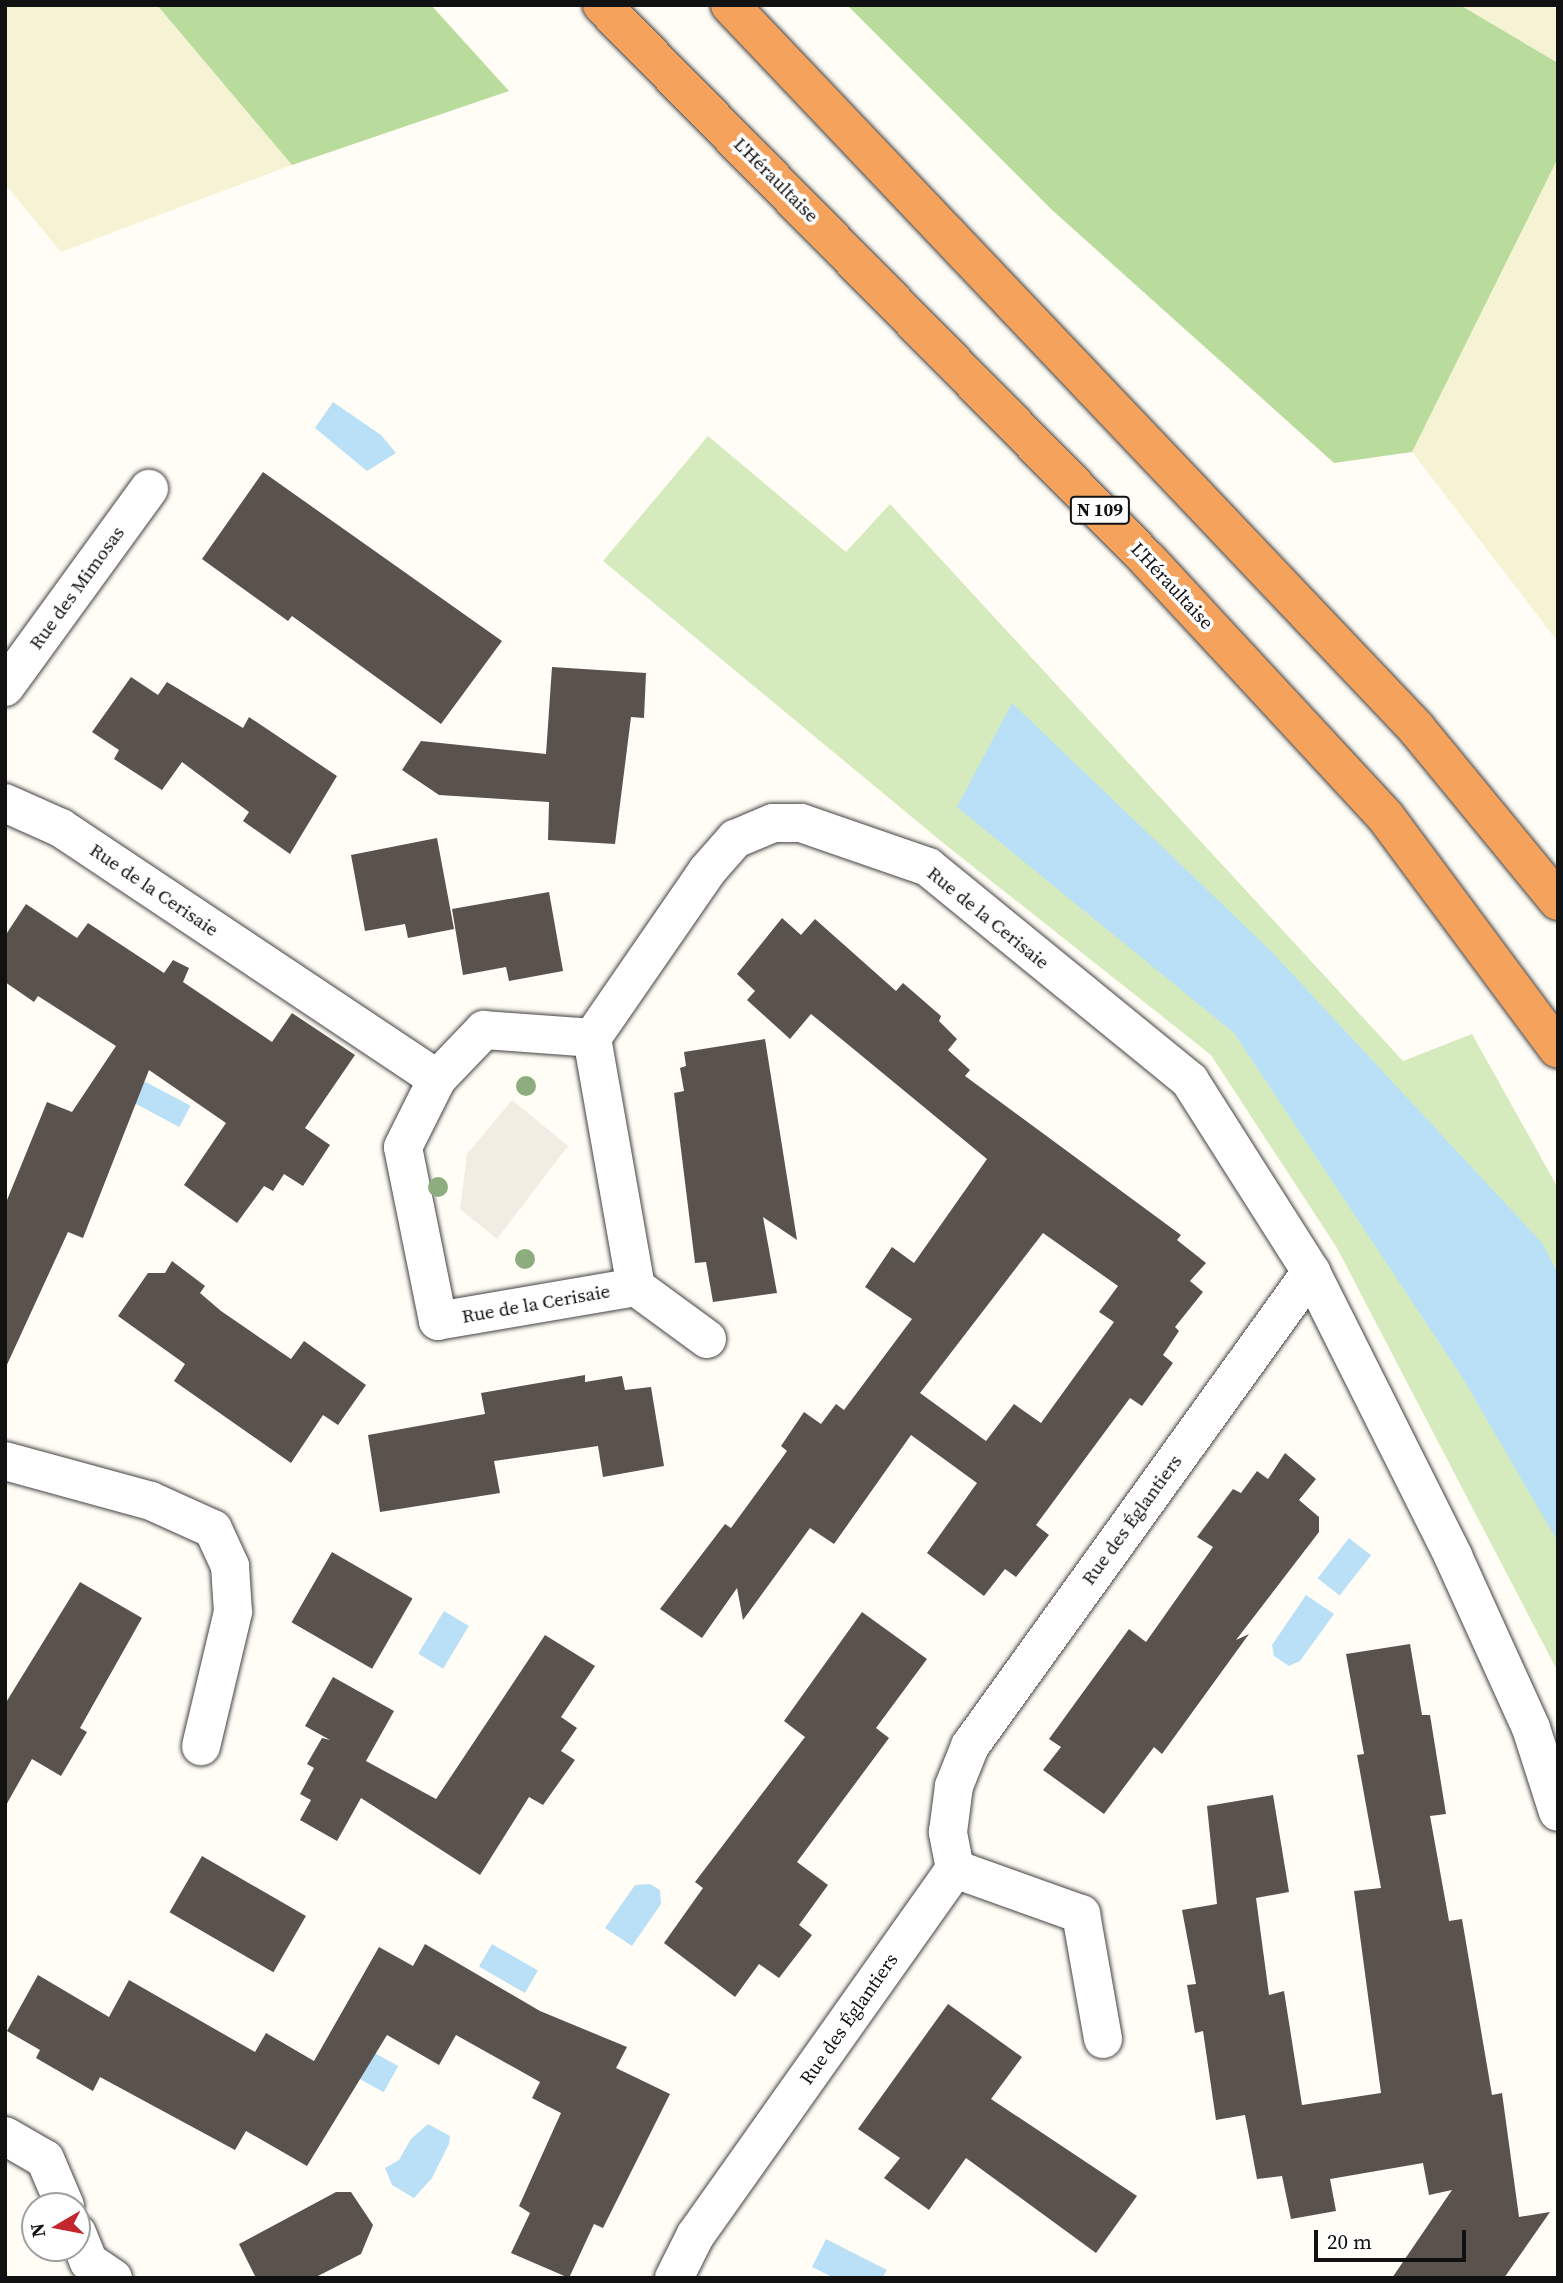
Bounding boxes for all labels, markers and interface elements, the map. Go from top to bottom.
street label: L'Héraultaise [729,133,823,227]
road number: N 109 [1068,496,1132,524]
street label: Rue des Mimosas [25,522,129,654]
street label: L'Héraultaise [1126,538,1218,634]
street label: Rue de la Cerisaie [85,839,223,941]
street label: Rue de la Cerisaie [922,862,1054,974]
street label: Rue de la Cerisaie [460,1280,612,1328]
street label: Rue des Églantiers [1077,1450,1187,1590]
street label: Rue des Églantiers [795,1949,903,2089]
north arrow [21,2192,91,2262]
scale bar [1318,2216,1470,2260]
text: N [23,2221,51,2239]
text: 20 m [1327,2227,1372,2256]

